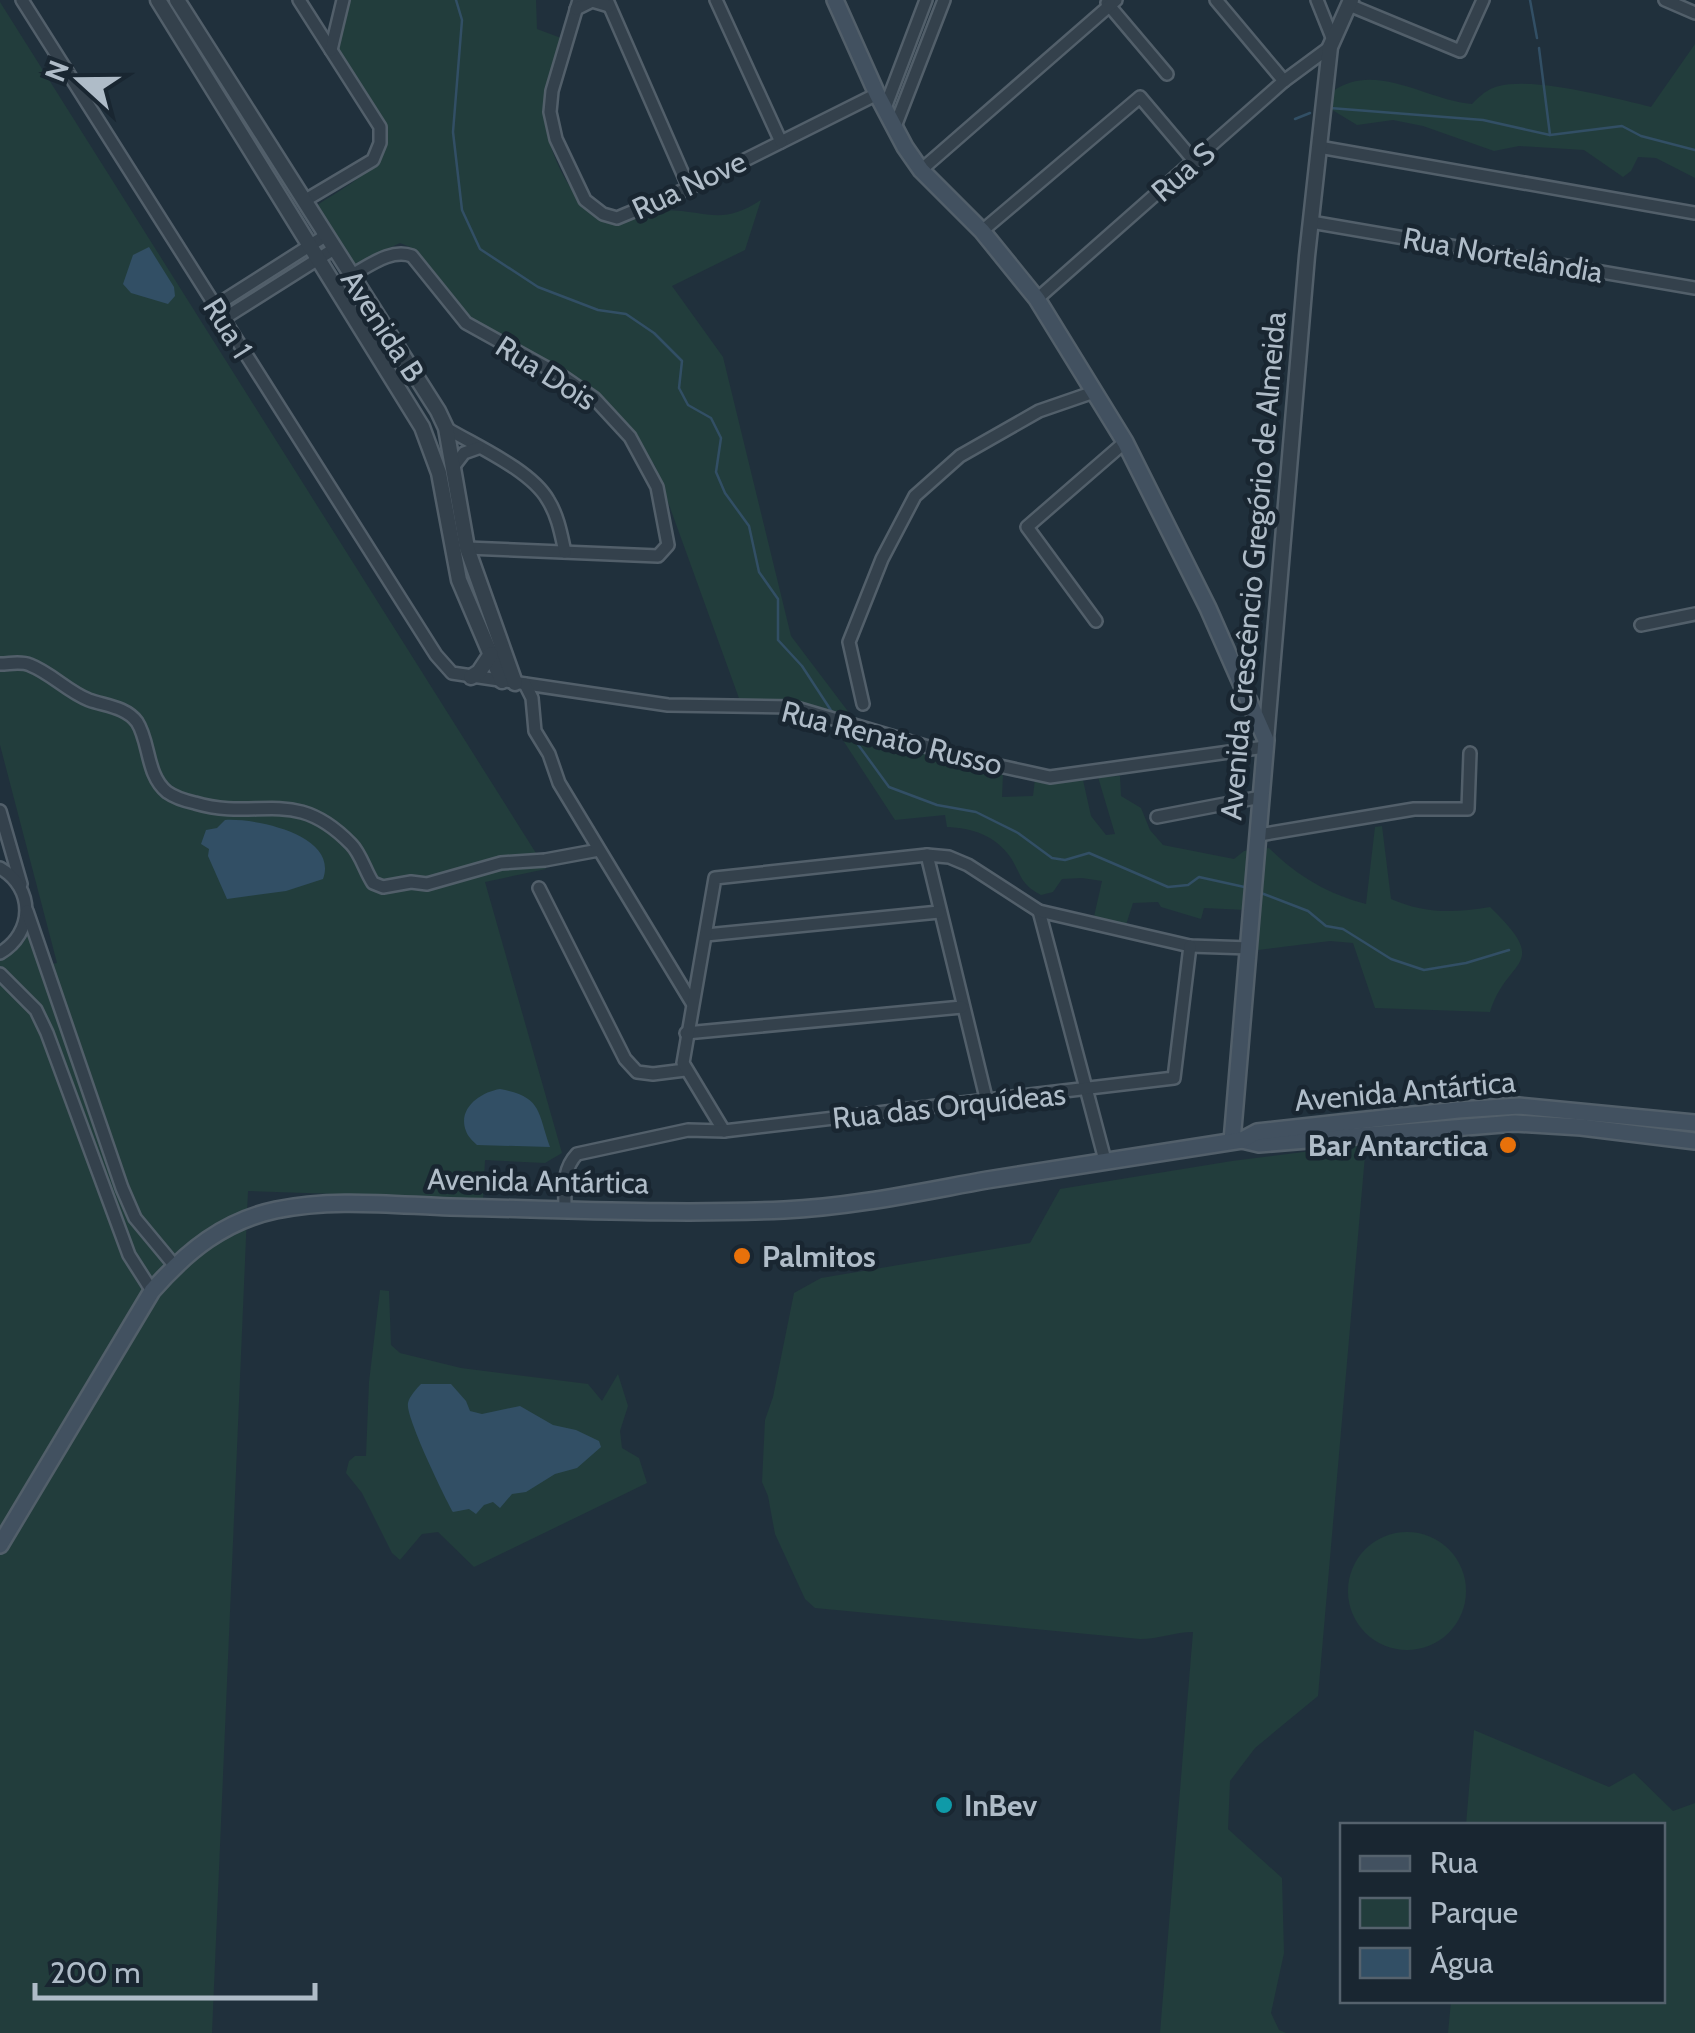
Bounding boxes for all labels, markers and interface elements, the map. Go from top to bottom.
north arrow [30,30,130,130]
text: N [37,56,76,86]
street label: Rua S [1144,134,1222,210]
street label: Rua Nove [626,143,752,227]
street label: Rua Nortelândia [1400,219,1606,291]
street label: Avenida B [333,263,433,389]
street label: Rua 1 [195,291,261,365]
street label: Avenida Crescêncio Gregório de Almeida [1212,310,1294,822]
street label: Rua Dois [489,328,603,418]
street label: Rua Renato Russo [778,693,1006,783]
street label: Avenida Antártica [1293,1063,1518,1119]
street label: Rua das Orquídeas [830,1075,1068,1137]
place label: Bar Antarctica [1308,1127,1488,1164]
marker: Bar Antarctica [1497,1134,1519,1156]
street label: Avenida Antártica [427,1161,650,1201]
place label: Palmitos [762,1238,876,1275]
marker: Palmitos [731,1245,753,1267]
place label: InBev [964,1787,1037,1824]
marker: InBev [933,1794,955,1816]
legend [1340,1823,1665,2003]
text: Rua [1430,1844,1478,1881]
text: Parque [1430,1894,1518,1931]
scale bar [35,1938,315,2000]
text: Água [1430,1944,1494,1981]
text: 200 m [50,1954,141,1991]

